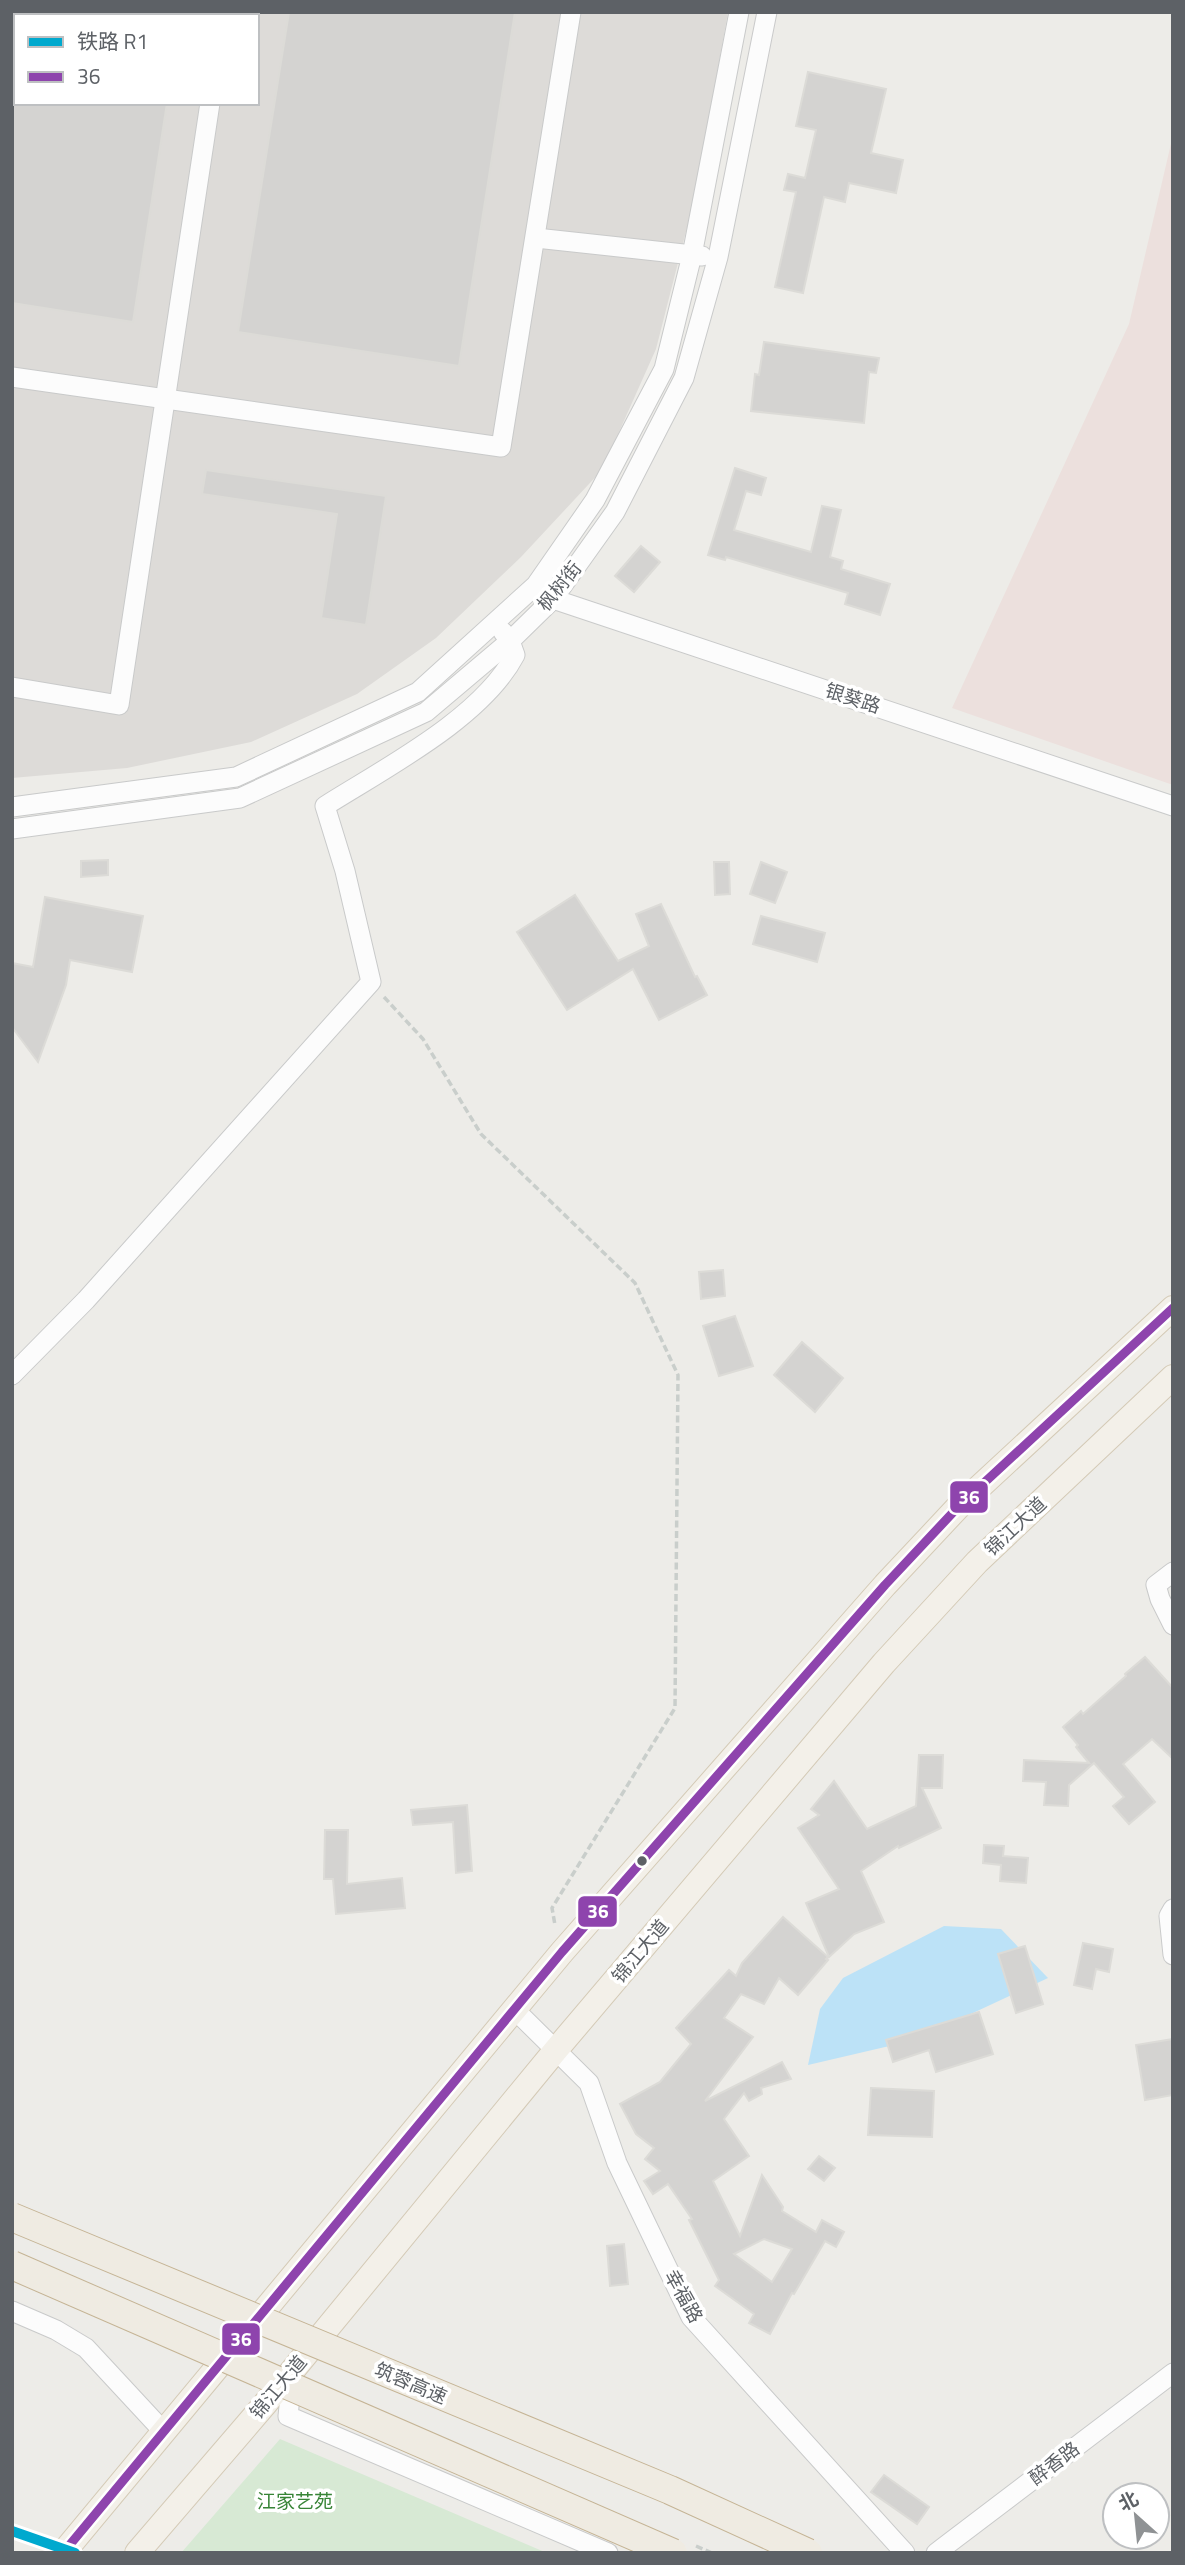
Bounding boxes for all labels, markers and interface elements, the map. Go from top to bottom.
legend [14,14,259,105]
text: 铁路 R1 [77,25,148,57]
text: 36 [77,60,101,92]
street label: 枫树街 [529,554,588,617]
street label: 银葵路 [822,675,885,720]
line badge: 36 [949,1480,989,1514]
text: 36 [958,1482,980,1511]
street label: 锦江大道 [977,1489,1052,1562]
unlabelled marker [635,1854,649,1868]
line badge: 36 [577,1895,618,1928]
text: 36 [587,1896,609,1925]
street label: 锦江大道 [604,1912,675,1989]
street label: 幸福路 [658,2264,711,2328]
line badge: 36 [221,2322,261,2356]
text: 36 [230,2324,252,2353]
street label: 锦江大道 [242,2348,313,2425]
street label: 筑蓉高速 [371,2354,452,2411]
street label: 醉香路 [1022,2434,1085,2491]
north arrow [1101,2481,1171,2551]
text: 北 [1113,2483,1143,2518]
park label: 江家艺苑 [257,2486,333,2515]

